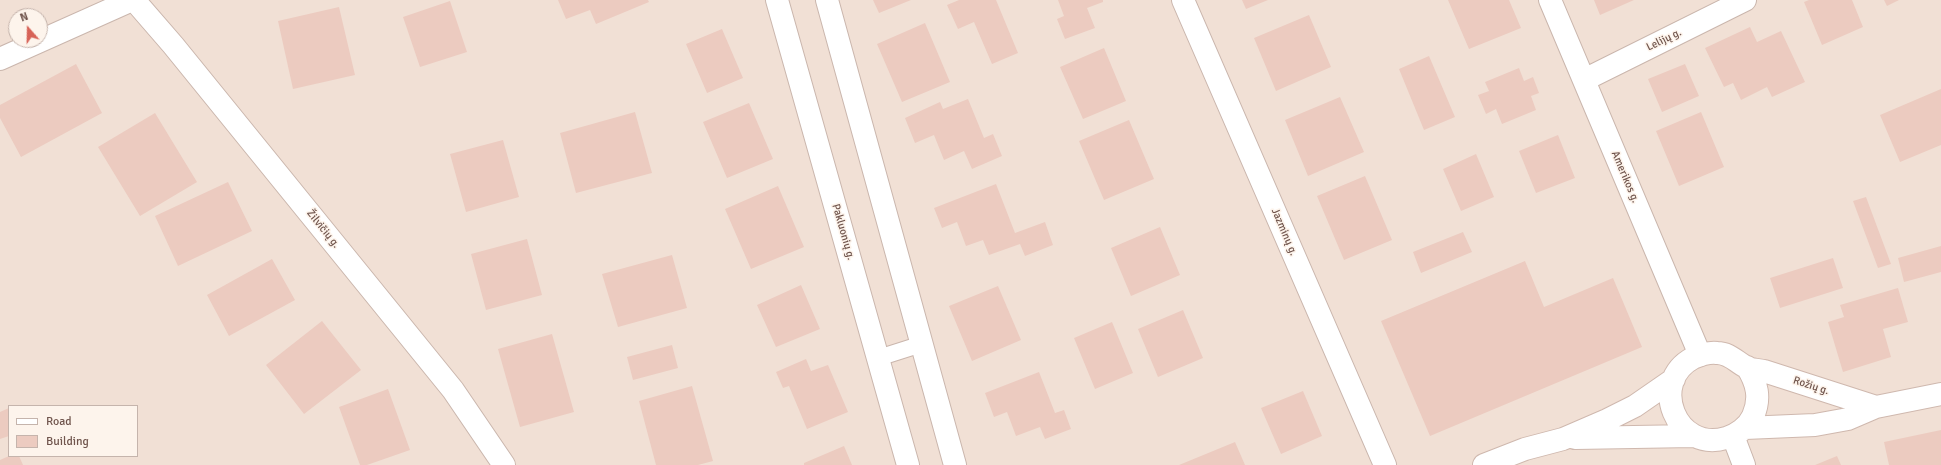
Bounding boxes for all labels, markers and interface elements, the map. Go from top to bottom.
north arrow [8,8,48,48]
text: N [18,10,30,25]
street label: Lelijų g. [1644,26,1684,54]
street label: Amerikos g. [1608,149,1642,205]
street label: Pakluonių g. [829,202,857,262]
street label: Jazminų g. [1268,206,1300,258]
street label: Žilvičių g. [304,207,342,251]
street label: Rožių g. [1791,374,1831,398]
legend [8,405,138,457]
text: Road [46,414,72,429]
text: Building [46,434,89,449]

